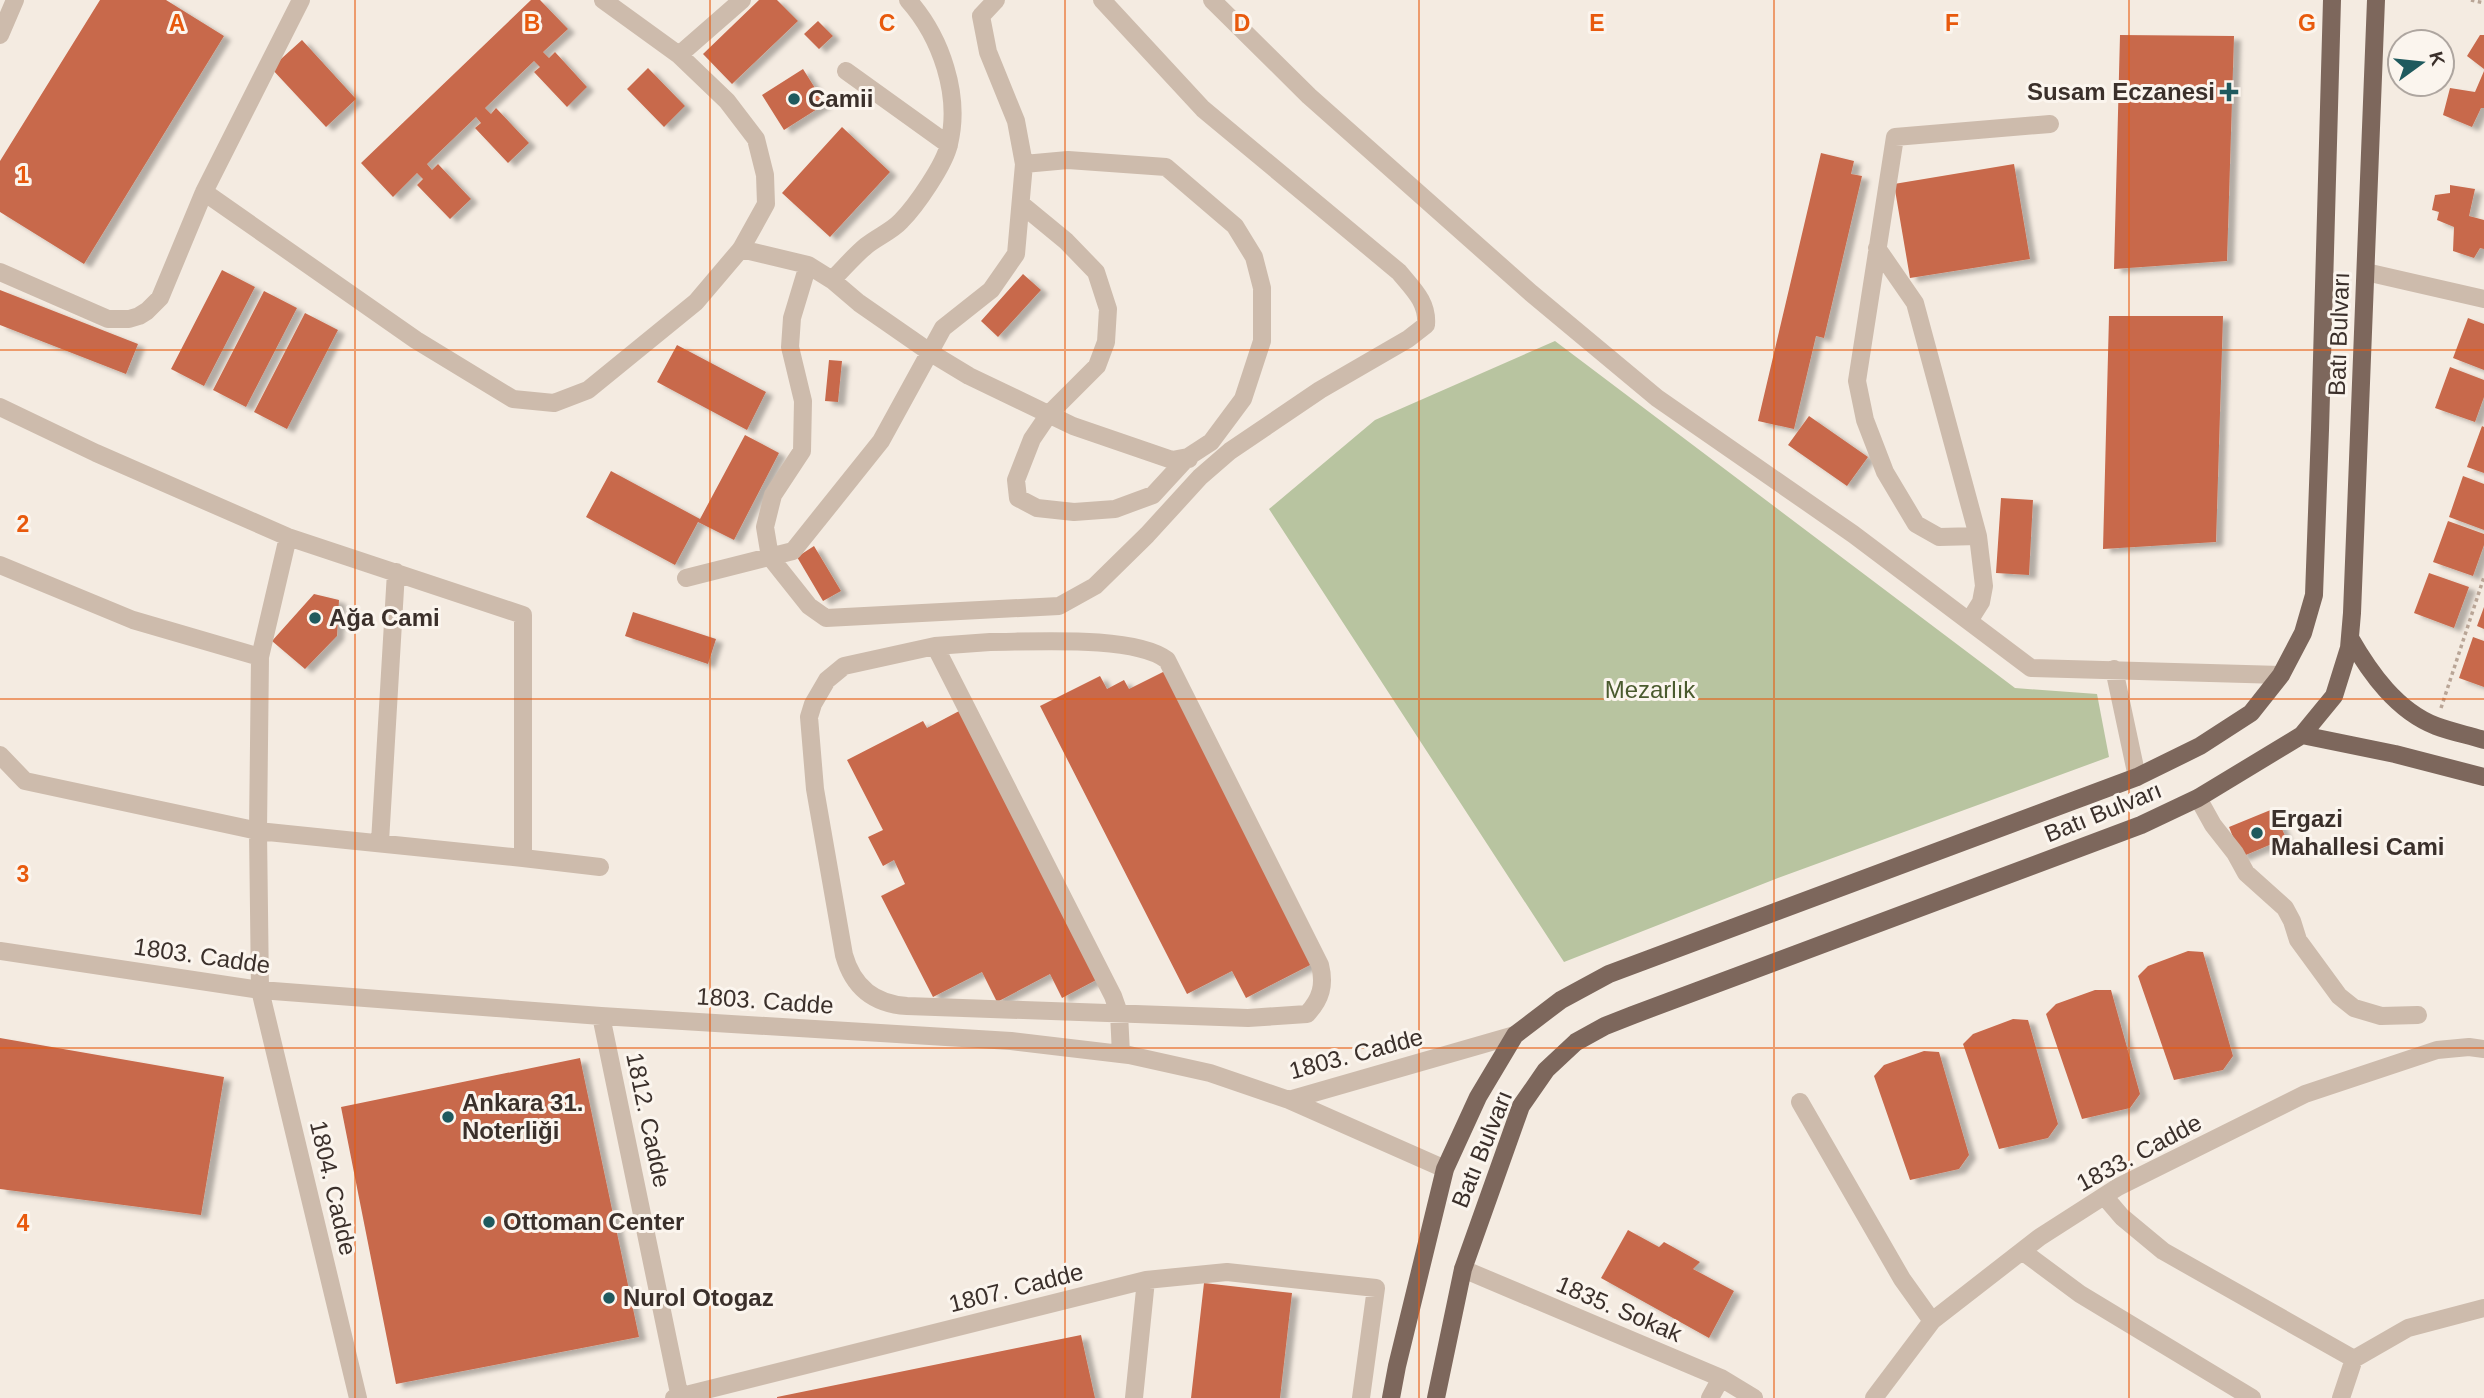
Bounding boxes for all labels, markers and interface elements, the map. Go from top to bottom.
text: A [169,10,185,36]
text: B [524,10,540,36]
text: C [879,10,895,36]
text: D [1234,10,1250,36]
text: E [1589,10,1605,36]
text: F [1945,10,1959,36]
text: G [2298,10,2316,36]
north arrow [2386,28,2456,98]
text: K [2425,49,2449,68]
place label: Susam Eczanesi [2027,78,2215,105]
marker: Susam Eczanesi [2221,84,2237,100]
place label: Camii [808,85,873,112]
marker: Camii [786,91,802,107]
text: 1 [17,162,30,188]
street label: Batı Bulvarı [2323,272,2354,396]
text: 2 [17,511,29,537]
place label: Ağa Cami [329,604,440,631]
marker: Ağa Cami [307,610,323,626]
park label: Mezarlık [1605,676,1696,703]
street label: Batı Bulvarı [2040,776,2165,847]
place label: Ergazi Mahallesi Cami [2271,805,2444,860]
marker: Ergazi Mahallesi Cami [2249,825,2265,841]
text: 3 [17,861,29,887]
street label: 1803. Cadde [132,933,272,978]
street label: 1803. Cadde [696,982,835,1019]
street label: 1803. Cadde [1286,1023,1426,1084]
street label: 1812. Cadde [621,1050,676,1190]
street label: Batı Bulvarı [1446,1086,1517,1211]
place label: Ankara 31. Noterliği [462,1089,583,1144]
street label: 1833. Cadde [2072,1108,2206,1197]
marker: Ankara 31. Noterliği [440,1109,456,1125]
street label: 1804. Cadde [305,1118,362,1258]
place label: Ottoman Center [503,1208,684,1235]
text: 4 [17,1210,30,1236]
marker: Ottoman Center [481,1214,497,1230]
street label: 1807. Cadde [946,1258,1086,1317]
street label: 1835. Sokak [1553,1270,1687,1347]
place label: Nurol Otogaz [623,1284,774,1311]
marker: Nurol Otogaz [601,1290,617,1306]

